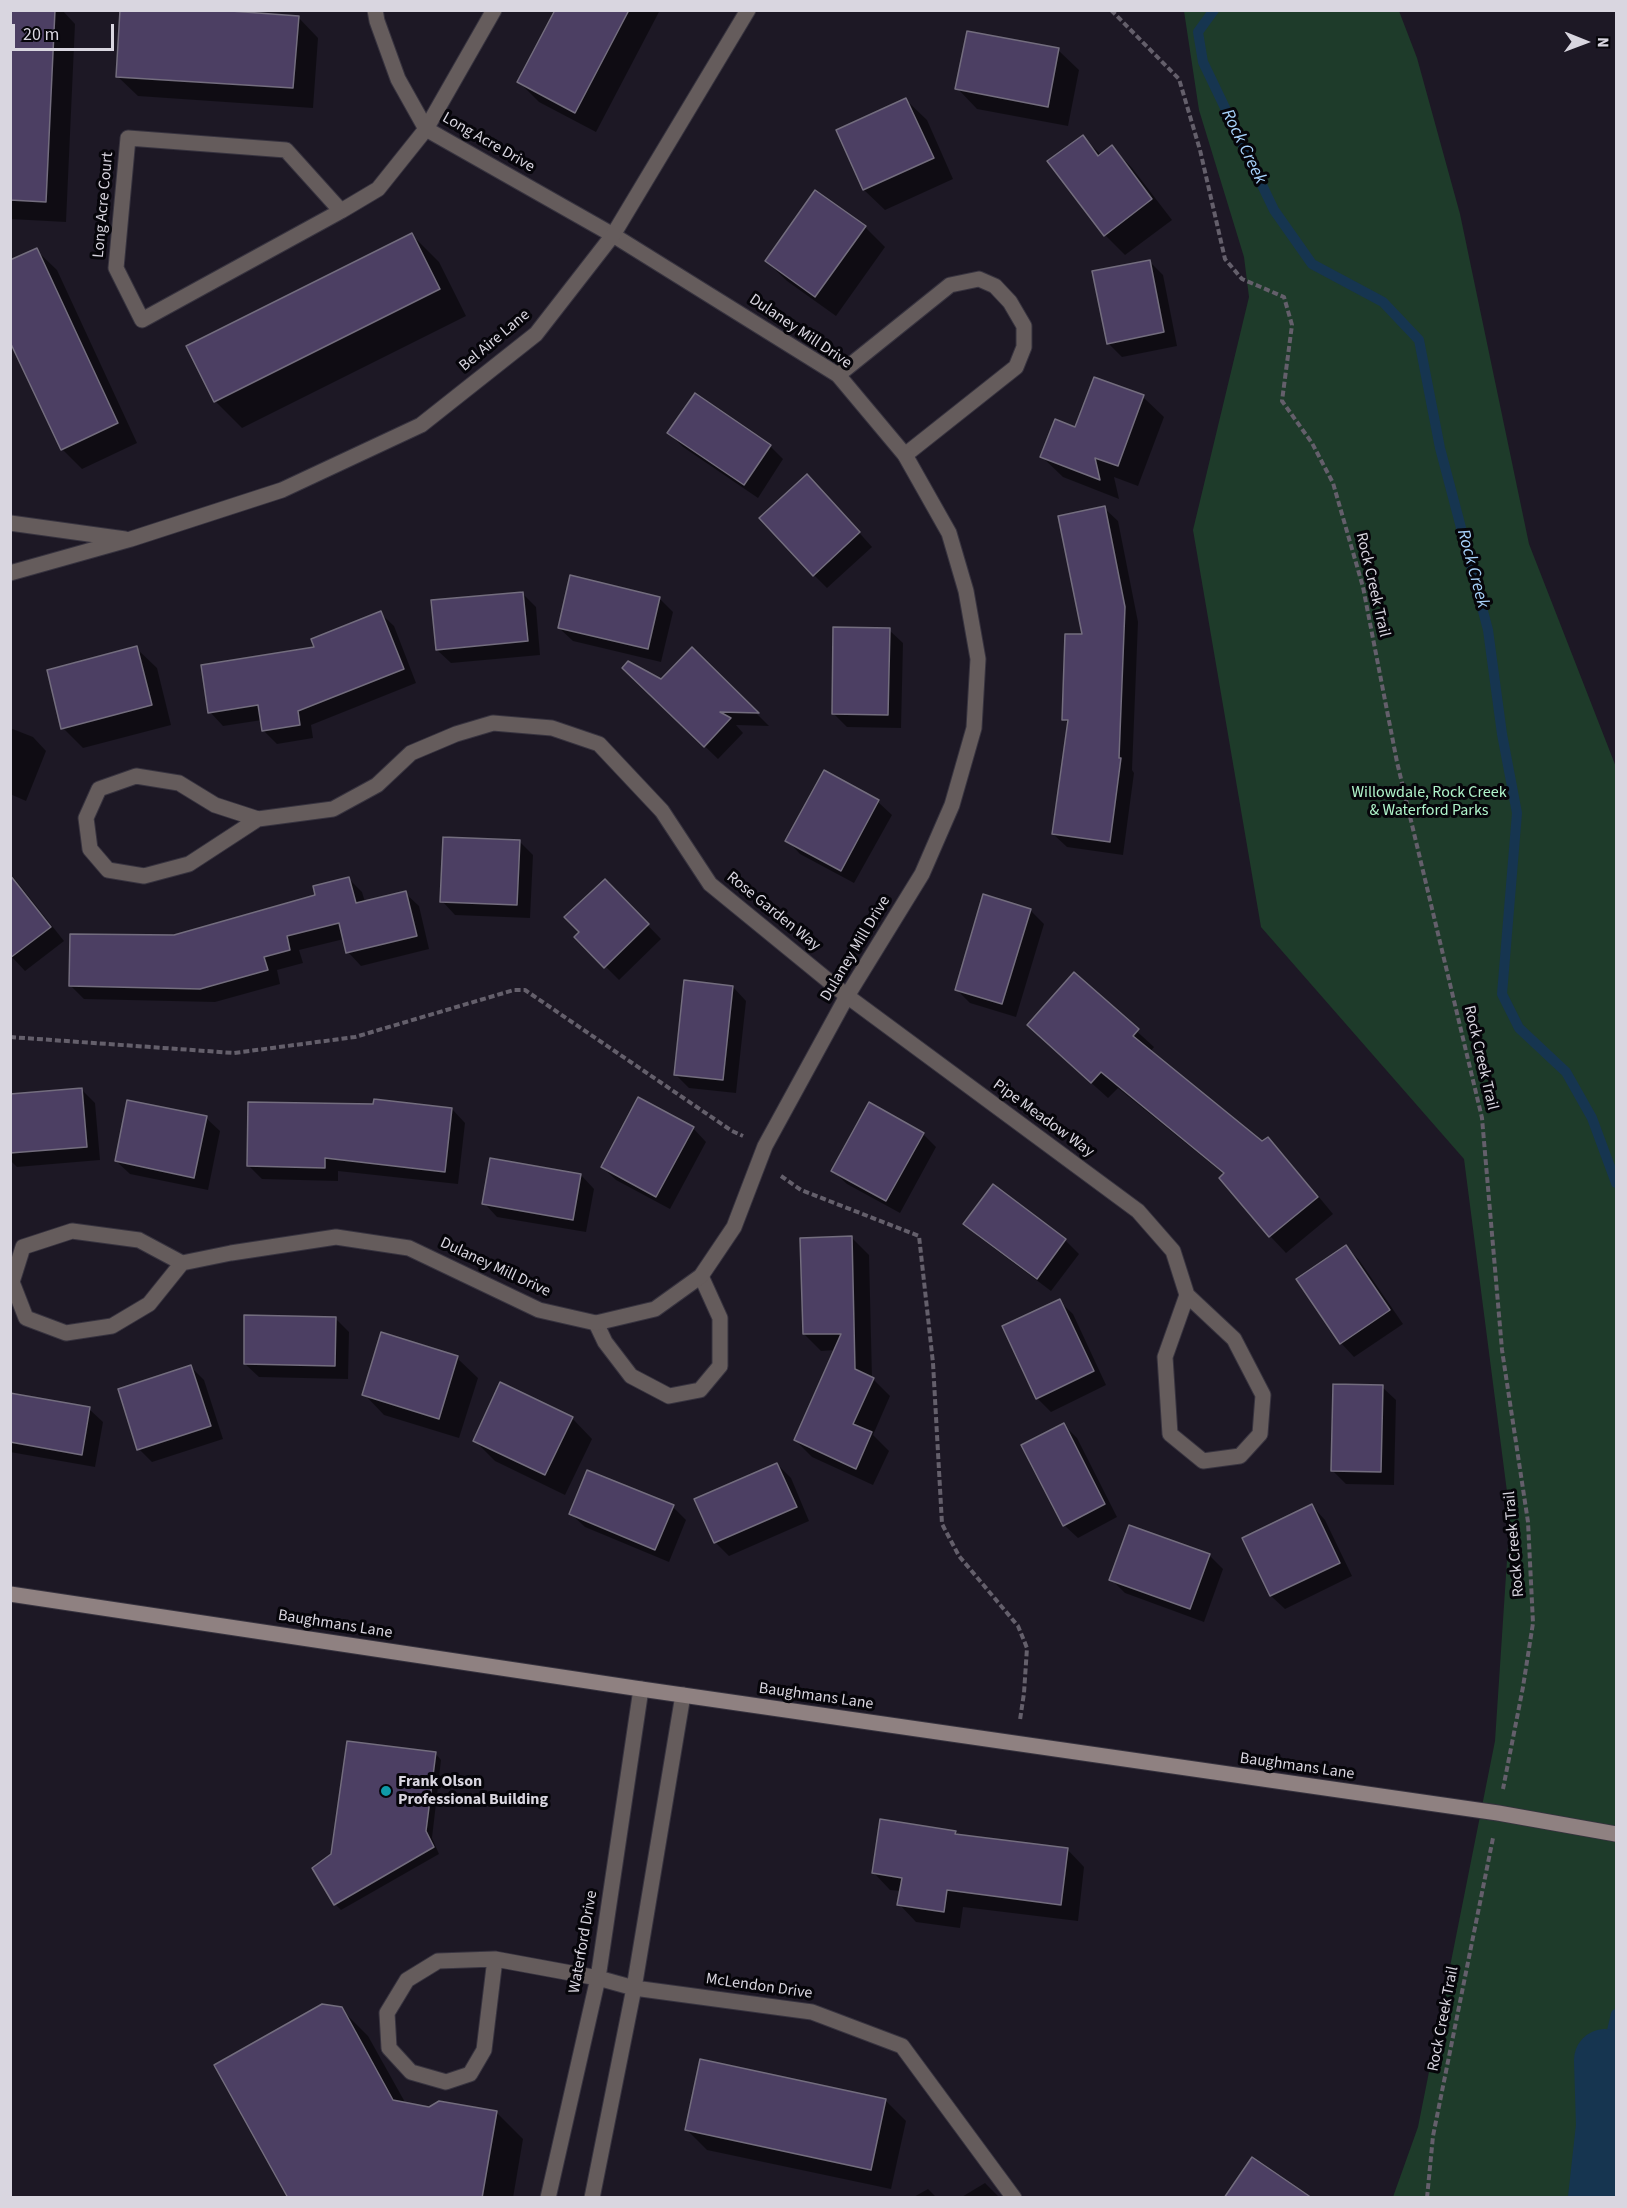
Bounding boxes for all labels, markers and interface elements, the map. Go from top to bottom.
scale bar [15,12,117,50]
north arrow [1555,12,1615,72]
text: 20 m [23,22,59,47]
text: N [1592,37,1614,48]
water label: Rock Creek [1216,106,1270,188]
street label: Long Acre Drive [438,109,538,177]
street label: Long Acre Court [90,151,118,259]
street label: Dulaney Mill Drive [745,291,855,373]
street label: Bel Aire Lane [456,306,534,376]
water label: Rock Creek [1451,527,1493,611]
street label: Rock Creek Trail [1351,531,1393,639]
park label: Willowdale, Rock Creek & Waterford Parks [1351,783,1507,821]
street label: Rose Garden Way [722,868,824,956]
street label: Dulaney Mill Drive [817,893,895,1005]
street label: Rock Creek Trail [1459,1004,1501,1112]
street label: Pipe Meadow Way [989,1076,1097,1162]
street label: Dulaney Mill Drive [437,1234,553,1302]
street label: Rock Creek Trail [1501,1490,1529,1598]
street label: Baughmans Lane [276,1606,394,1644]
street label: Baughmans Lane [757,1679,875,1715]
street label: Baughmans Lane [1238,1749,1356,1785]
place label: Frank Olson Professional Building [398,1772,548,1810]
marker: Frank Olson Professional Building [379,1784,393,1798]
street label: Waterford Drive [566,1889,602,1995]
street label: Rock Creek Trail [1424,1965,1464,2073]
street label: McLendon Drive [704,1970,814,2004]

